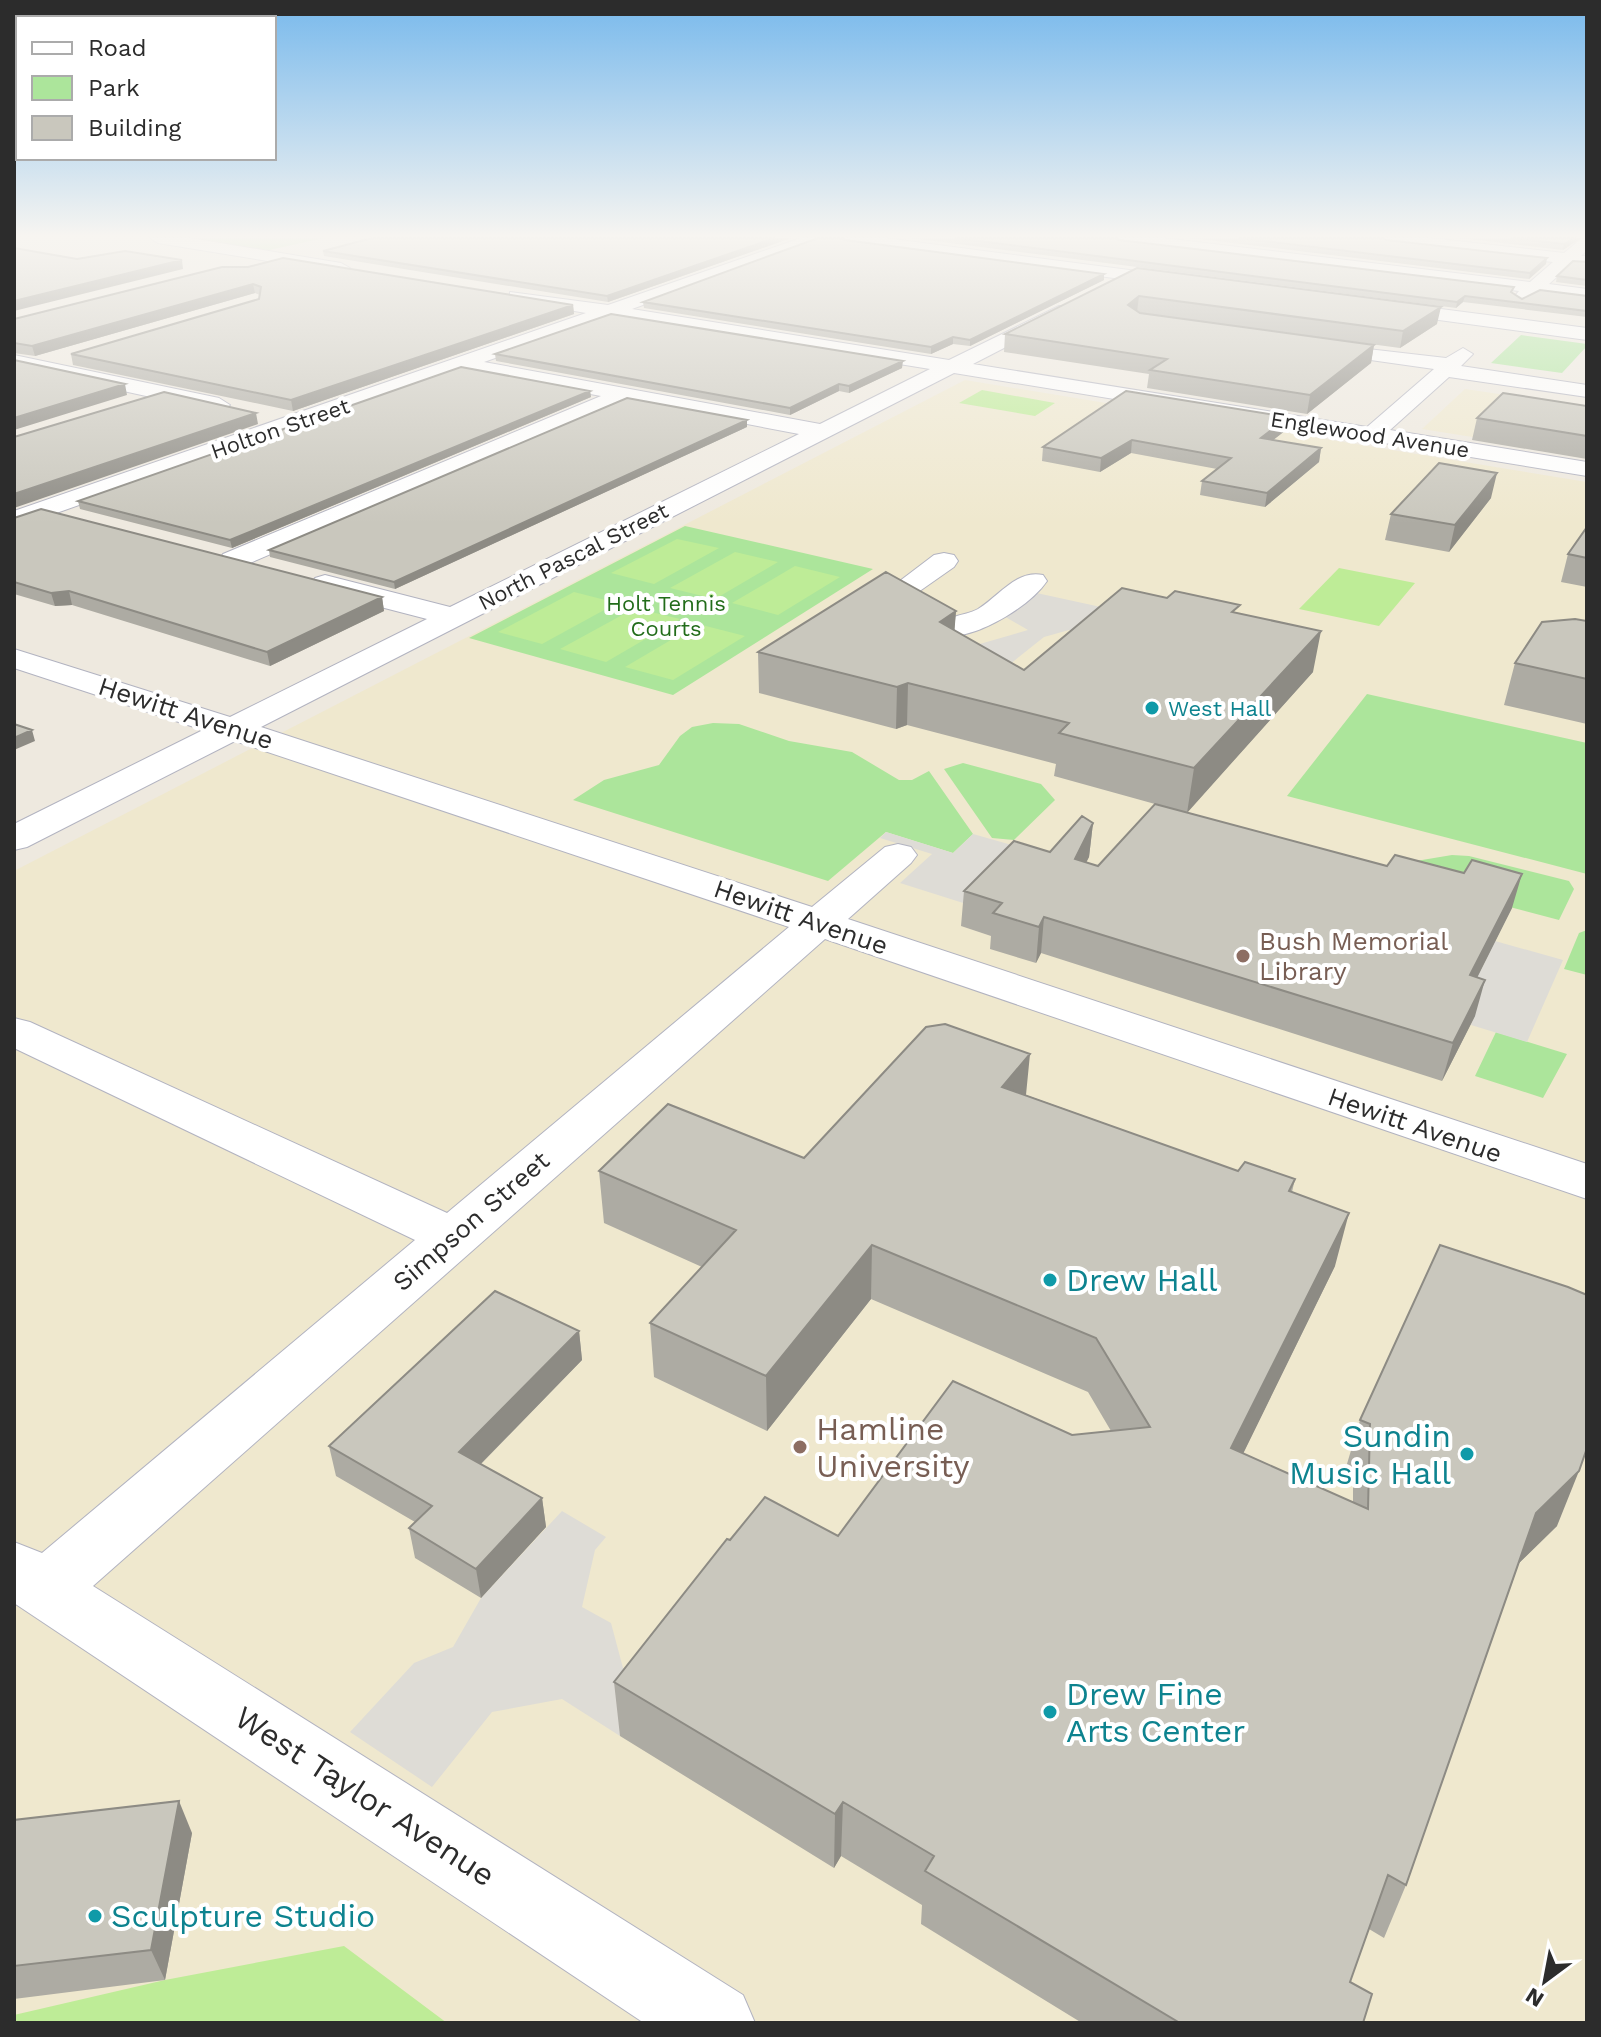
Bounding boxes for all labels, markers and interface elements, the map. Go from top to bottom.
legend [16,16,276,160]
text: Road [88,34,147,62]
text: Park [88,74,140,102]
text: Building [88,114,181,142]
street label: Holton Street [207,393,353,464]
street label: Englewood Avenue [1269,406,1471,463]
street label: North Pascal Street [474,498,672,615]
park label: Holt Tennis Courts [606,591,726,641]
street label: Hewitt Avenue [95,671,277,755]
place label: West Hall [1168,696,1272,721]
marker: West Hall [1143,699,1161,717]
street label: Hewitt Avenue [710,873,892,961]
place label: Bush Memorial Library [1259,926,1448,986]
marker: Bush Memorial Library [1234,947,1252,965]
street label: Hewitt Avenue [1324,1081,1506,1169]
street label: Simpson Street [387,1145,555,1297]
place label: Drew Hall [1066,1261,1218,1299]
marker: Drew Hall [1041,1271,1059,1289]
place label: Hamline University [816,1410,970,1485]
place label: Sundin Music Hall [1289,1417,1451,1492]
marker: Hamline University [791,1438,809,1456]
marker: Sundin Music Hall [1458,1445,1476,1463]
place label: Drew Fine Arts Center [1066,1675,1245,1750]
street label: West Taylor Avenue [228,1698,502,1894]
marker: Drew Fine Arts Center [1041,1703,1059,1721]
place label: Sculpture Studio [111,1897,375,1935]
marker: Sculpture Studio [86,1907,104,1925]
north arrow [1505,1941,1585,2021]
text: N [1521,1983,1548,2012]

